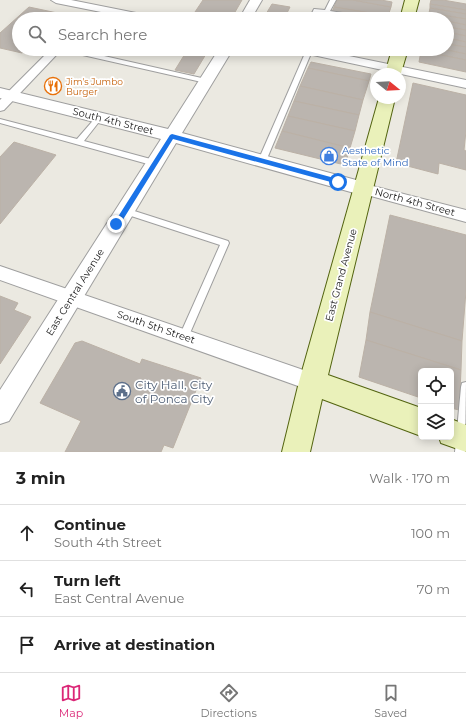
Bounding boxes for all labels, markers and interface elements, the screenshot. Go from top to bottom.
search box [12,12,454,56]
icon: search [26,23,48,45]
text: Search here [58,25,147,44]
north arrow [370,68,406,104]
restaurant icon: Jim's Jumbo Burger [43,76,63,96]
place label: Jim's Jumbo Burger [65,76,123,97]
street label: South 4th Street [71,105,155,137]
place label: Aesthetic State of Mind [342,144,409,169]
shop icon: Aesthetic State of Mind [319,146,339,166]
route start [329,173,347,191]
street label: North 4th Street [374,185,456,219]
route end [107,215,125,233]
street label: East Grand Avenue [322,227,360,323]
street label: East Central Avenue [43,246,107,338]
street label: South 5th Street [115,308,197,346]
map controls [418,368,454,440]
button: locate [418,368,454,404]
place label: City Hall, City of Ponca City [135,377,214,406]
public building icon: City Hall, City of Ponca City [112,381,132,401]
button: layers [418,404,454,440]
text: 3 min [16,468,66,488]
text: Walk · 170 m [369,470,450,486]
text: Continue [54,515,126,534]
icon: ahead [16,522,38,544]
text: 100 m [411,525,450,541]
text: South 4th Street [54,534,162,550]
text: Turn left [54,571,121,590]
icon: left [16,578,38,600]
text: 70 m [417,581,450,597]
text: East Central Avenue [54,590,184,606]
icon: arrive [16,634,38,656]
text: Arrive at destination [54,635,215,654]
tab: Map [59,682,83,720]
tab: Directions [201,682,257,720]
tab: Saved [374,682,407,720]

